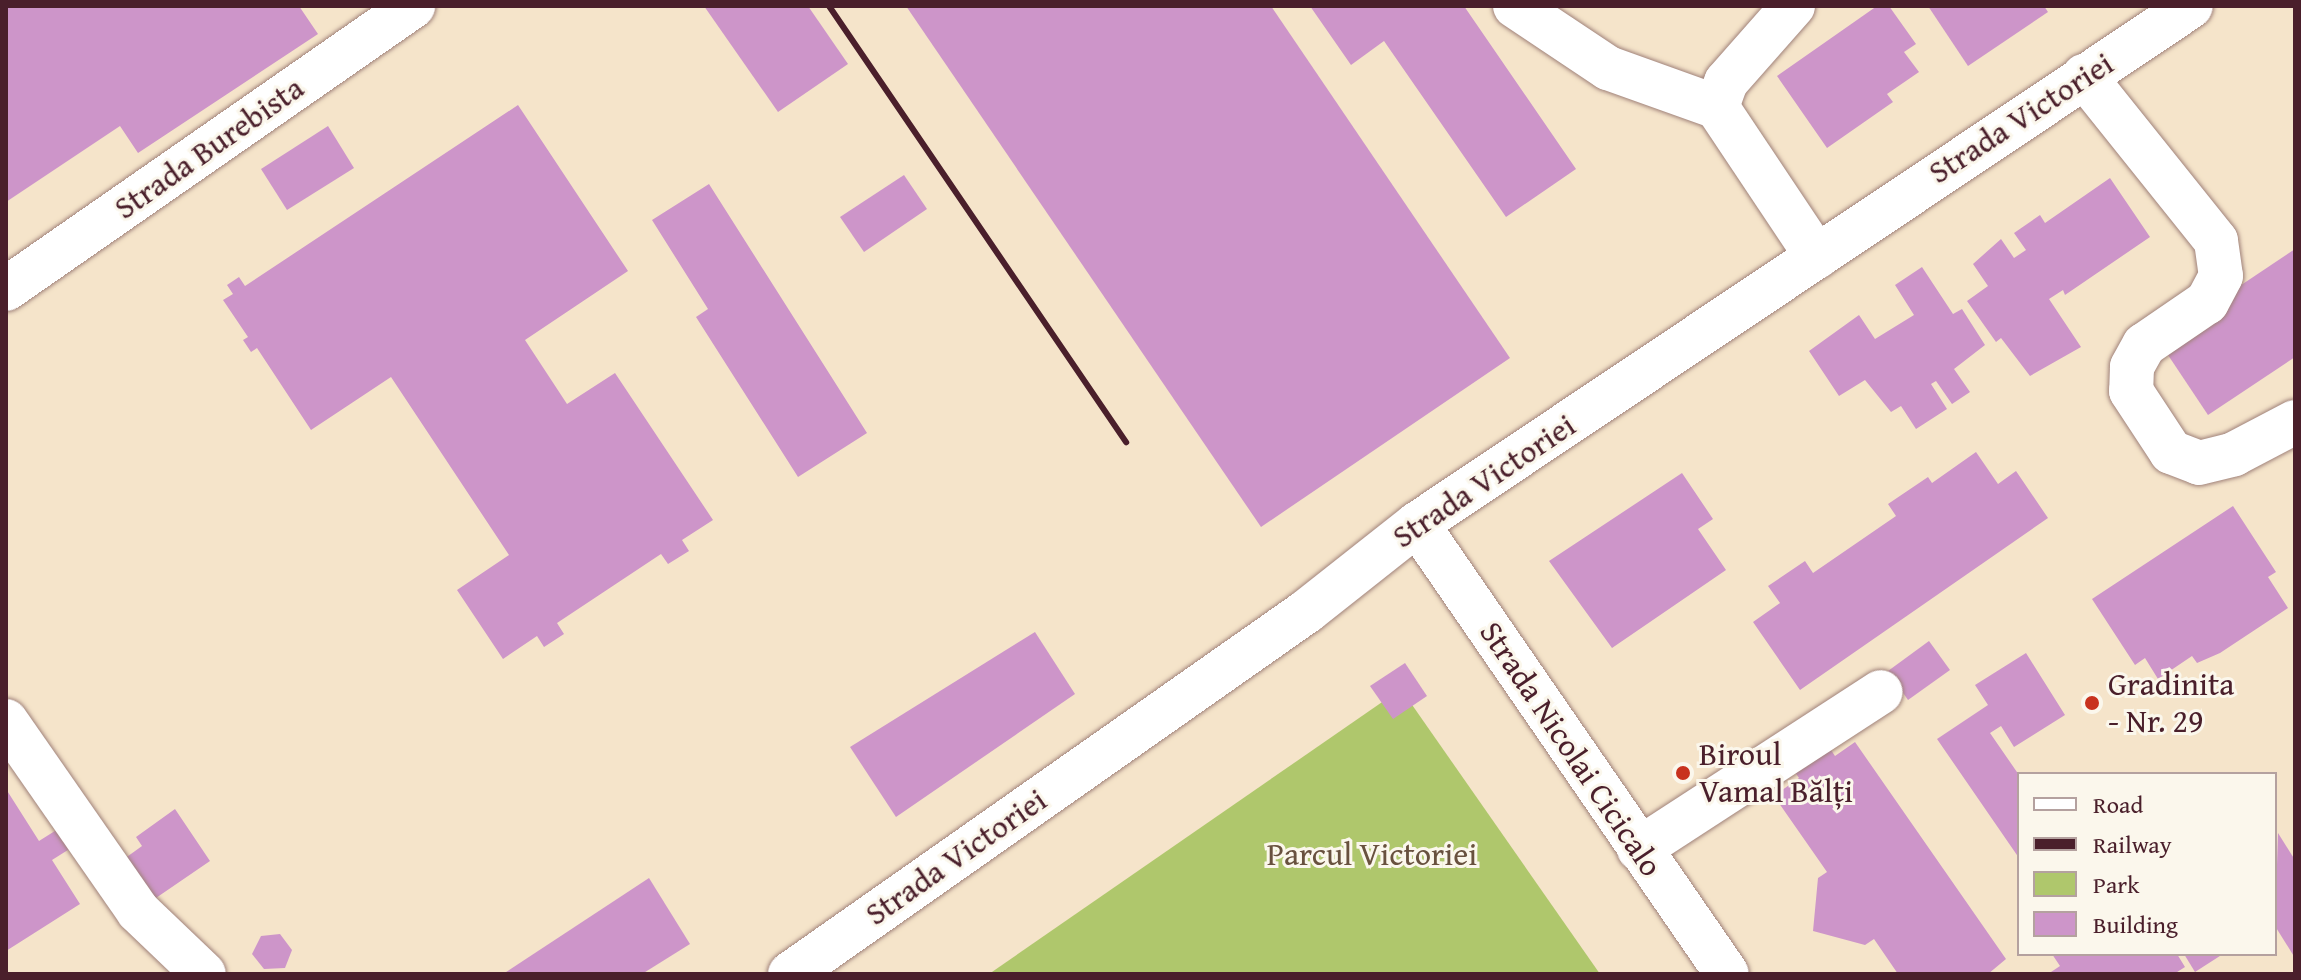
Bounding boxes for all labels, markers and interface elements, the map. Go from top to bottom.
street label: Strada Victoriei [1922,44,2120,192]
street label: Strada Burebista [107,69,311,227]
street label: Strada Victoriei [1385,406,1583,556]
street label: Strada Nicolai Cicicalo [1472,614,1670,884]
place label: Gradinita - Nr. 29 [2108,666,2234,741]
marker: Gradinita - Nr. 29 [2083,694,2101,712]
place label: Biroul Vamal Bălți [1699,736,1853,811]
marker: Biroul Vamal Bălți [1674,764,1692,782]
legend [2017,772,2277,956]
street label: Strada Victoriei [858,780,1054,934]
text: Road [2093,787,2143,822]
text: Railway [2093,827,2172,862]
park label: Parcul Victoriei [1267,835,1477,873]
text: Park [2093,867,2139,902]
text: Building [2093,907,2178,942]

